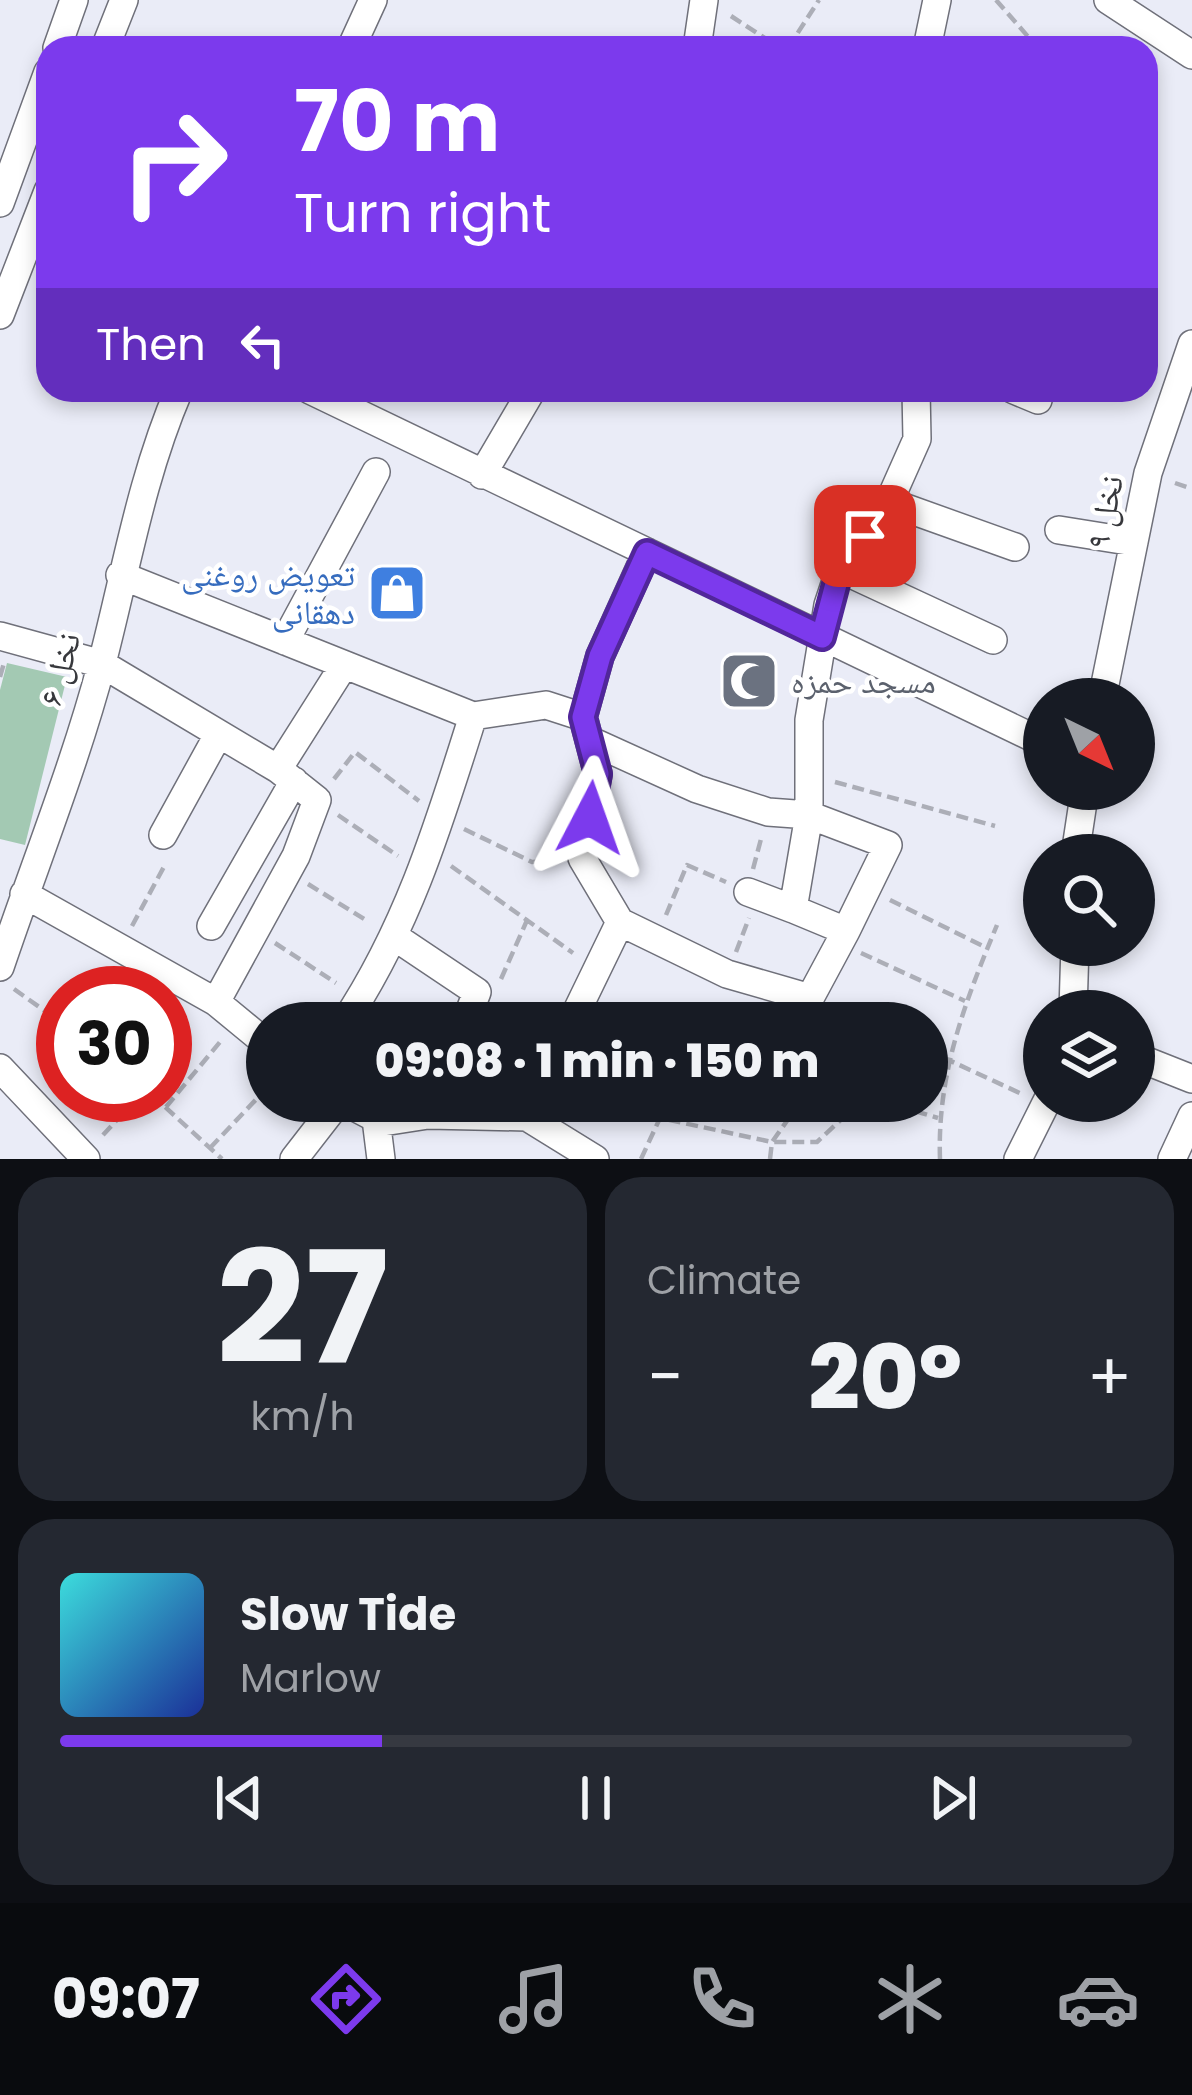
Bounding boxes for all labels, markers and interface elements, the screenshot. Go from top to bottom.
text: 70 m [294,63,500,180]
icon: right [96,84,252,240]
text: Turn right [294,175,551,251]
icon: left [230,312,296,378]
text: Then [96,313,206,376]
street label: نخل ۹ [1074,471,1135,553]
pin [814,485,916,587]
icon: arrive [832,503,898,569]
place label: تعویض روغنی دهقانی [181,551,355,636]
shop icon: تعویض روغنی دهقانی [366,562,428,624]
street label: نخل ۶ [27,627,92,711]
mosque icon: مسجد حمزه [718,650,780,712]
place label: مسجد حمزه [791,658,936,705]
north arrow [1023,678,1155,810]
map controls [1023,678,1155,1122]
position arrow [527,755,653,881]
button: search [1023,834,1155,966]
speed limit sign: 30 [36,966,192,1122]
button: layers [1023,990,1155,1122]
text: 09:08 · 1 min · 150 m [375,1030,819,1093]
text: 27 [216,1199,389,1418]
text: Climate [647,1253,801,1308]
text: 20° [808,1314,962,1441]
text: − [647,1331,683,1423]
text: + [1087,1331,1132,1423]
text: km/h [251,1389,354,1444]
text: Slow Tide [240,1583,456,1646]
text: Marlow [240,1651,381,1706]
icon: previous [206,1765,272,1831]
icon: pause [563,1765,629,1831]
icon: next [920,1765,986,1831]
icon: directions [304,1957,388,2041]
icon: music [492,1957,576,2041]
icon: phone [680,1957,764,2041]
icon: climate [868,1957,952,2041]
icon: car [1056,1957,1140,2041]
text: 09:07 [52,1961,200,2037]

